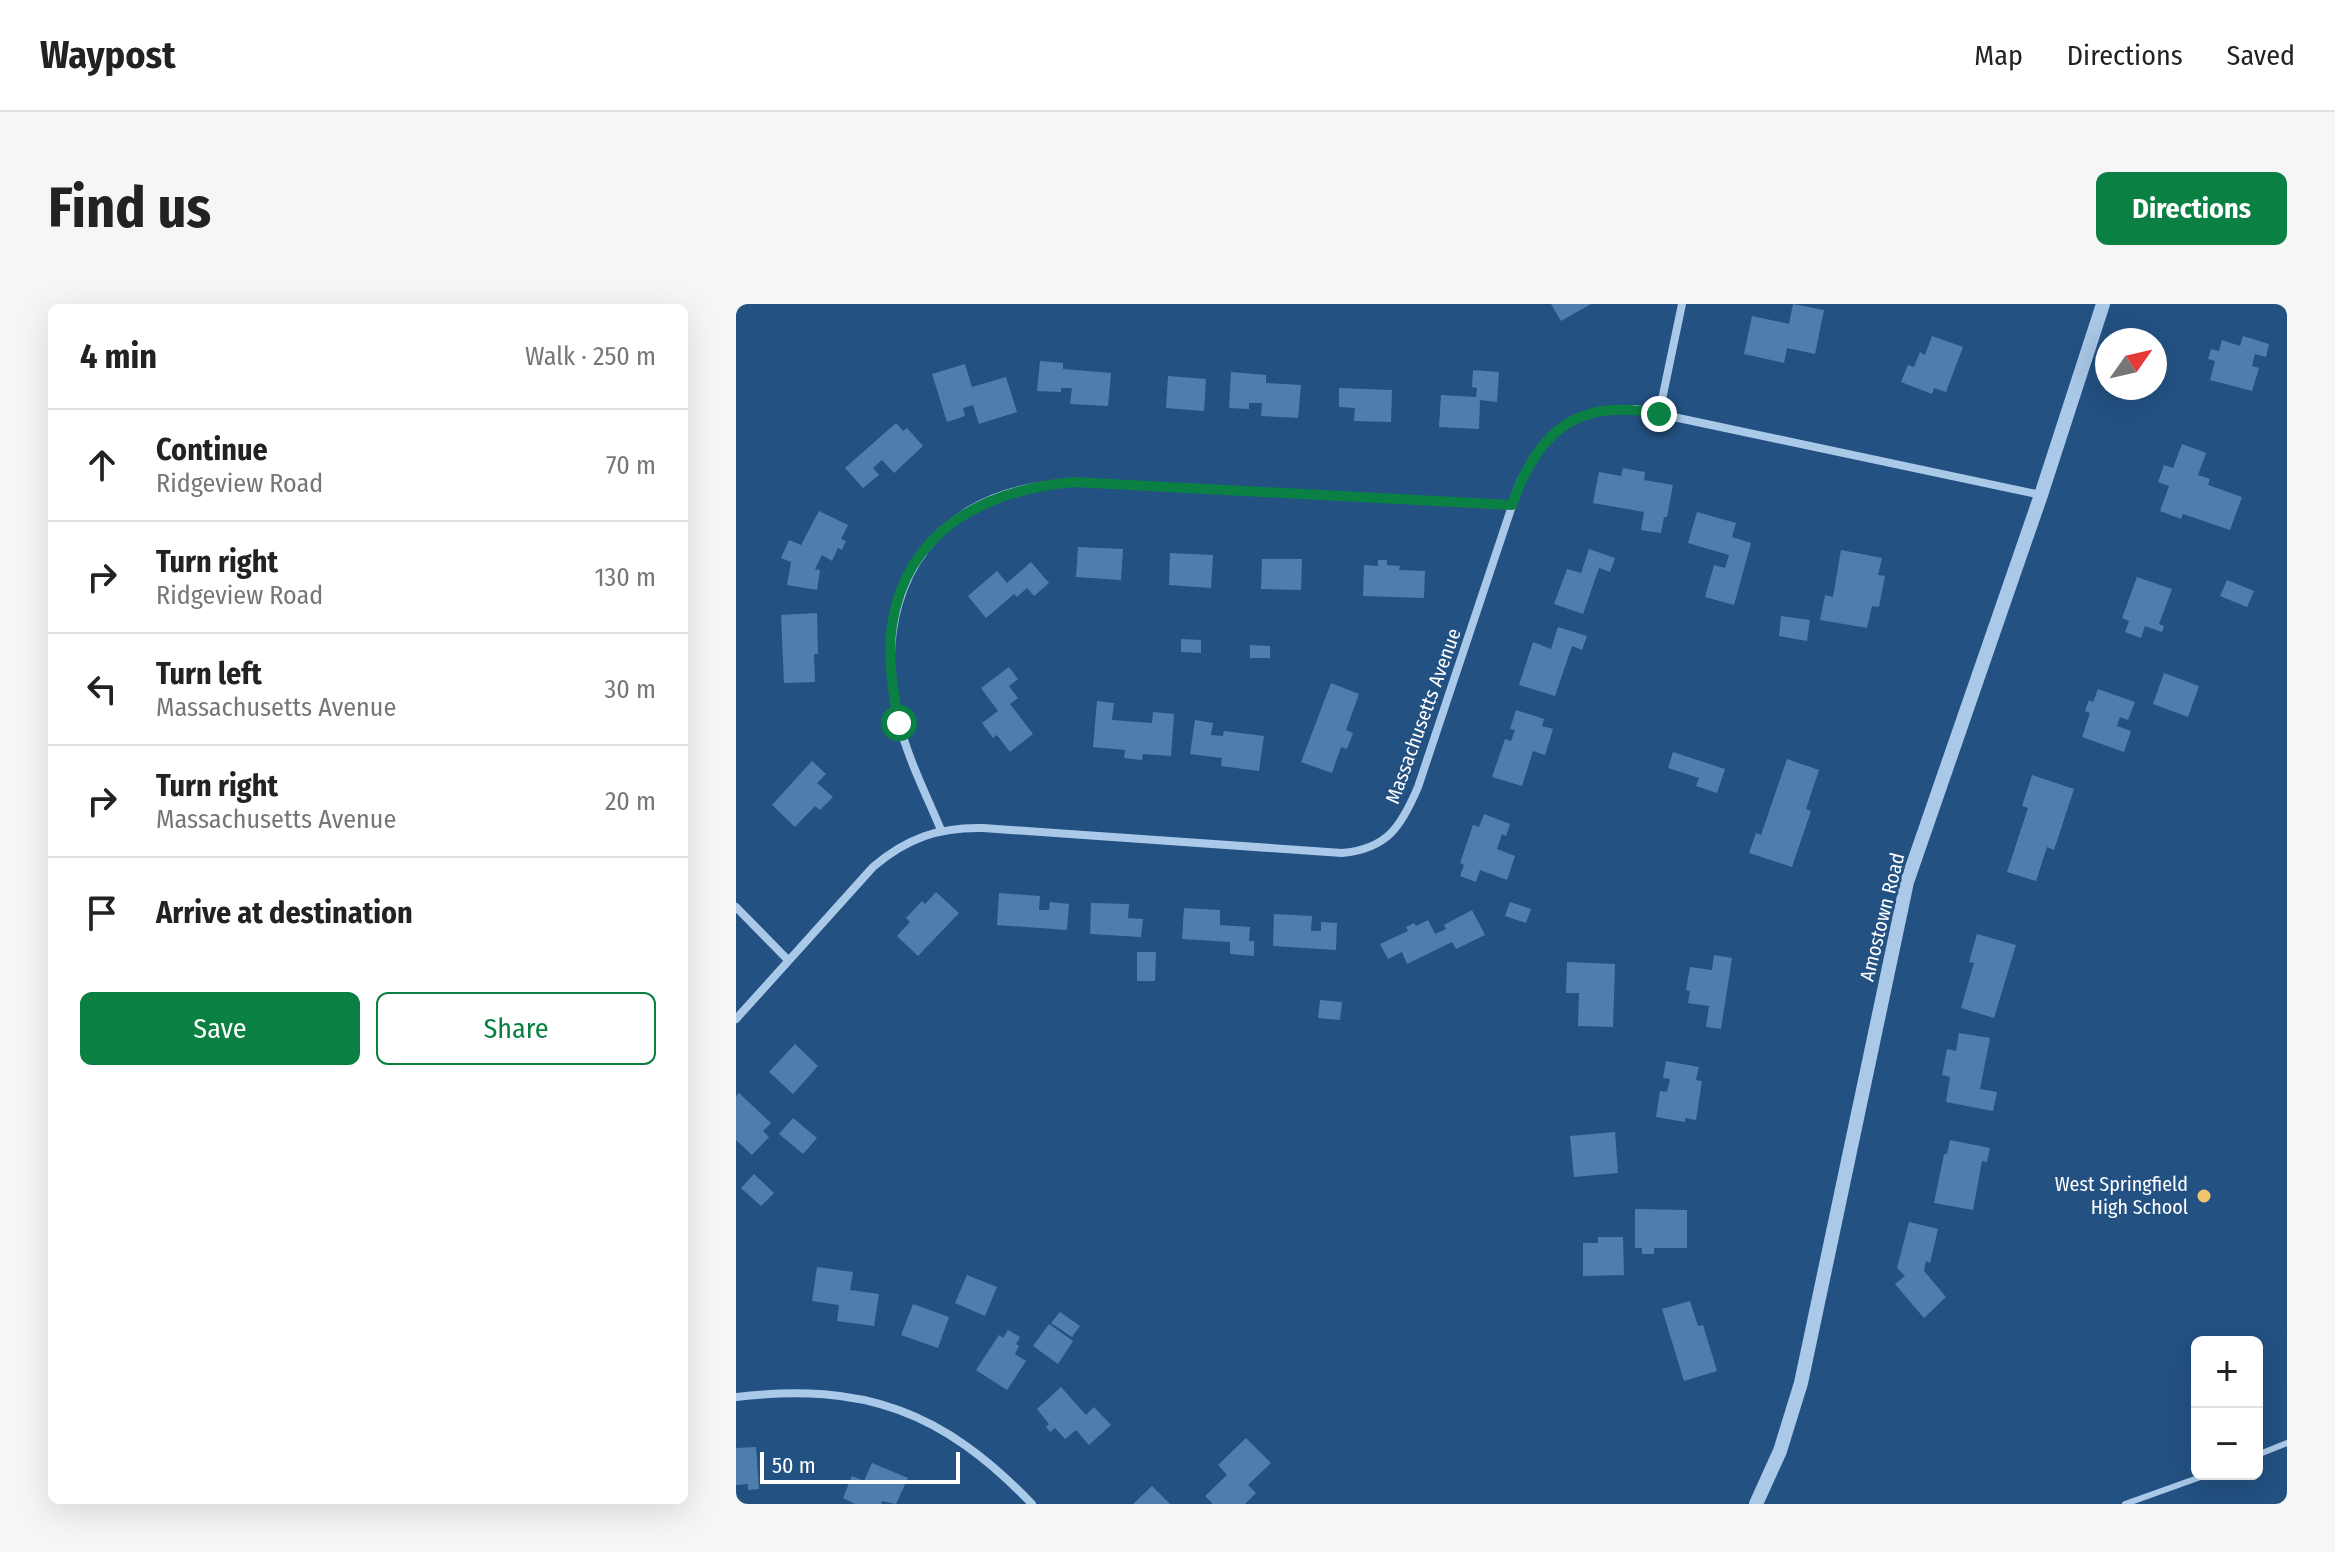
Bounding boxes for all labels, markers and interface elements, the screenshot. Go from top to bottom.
text: Waypost [40,32,176,78]
text: Map [1974,39,2023,72]
text: Directions [2067,39,2183,72]
text: Saved [2227,39,2295,72]
button: Directions [2096,172,2287,245]
text: Find us [48,175,211,242]
north arrow [2095,328,2167,400]
text: 4 min [80,336,157,377]
text: Walk · 250 m [525,341,656,372]
route end [1641,396,1677,432]
text: Continue [156,432,268,468]
icon: ahead [80,443,124,487]
text: 70 m [606,450,656,481]
text: Ridgeview Road [156,468,323,499]
text: Turn right [156,544,278,580]
icon: right [80,555,124,599]
text: 130 m [594,562,656,593]
text: Ridgeview Road [156,580,323,611]
street label: Massachusetts Avenue [1380,625,1466,807]
text: Turn left [156,656,262,692]
icon: left [80,667,124,711]
text: 30 m [605,674,656,705]
text: Massachusetts Avenue [156,692,396,723]
route start [881,705,917,741]
text: Turn right [156,768,278,804]
icon: right [80,779,124,823]
text: 20 m [605,786,656,817]
text: Massachusetts Avenue [156,804,396,835]
street label: Amostown Road [1854,850,1910,984]
icon: arrive [80,891,124,935]
text: Arrive at destination [156,895,413,931]
button: Save [80,992,360,1065]
button: Share [376,992,656,1065]
place label: West Springfield High School [2055,1172,2188,1219]
marker: West Springfield High School [2195,1187,2213,1205]
map controls [2191,1336,2263,1480]
button: + [2191,1336,2263,1408]
button: − [2191,1408,2263,1480]
scale bar [760,1448,960,1484]
text: 50 m [772,1452,816,1479]

